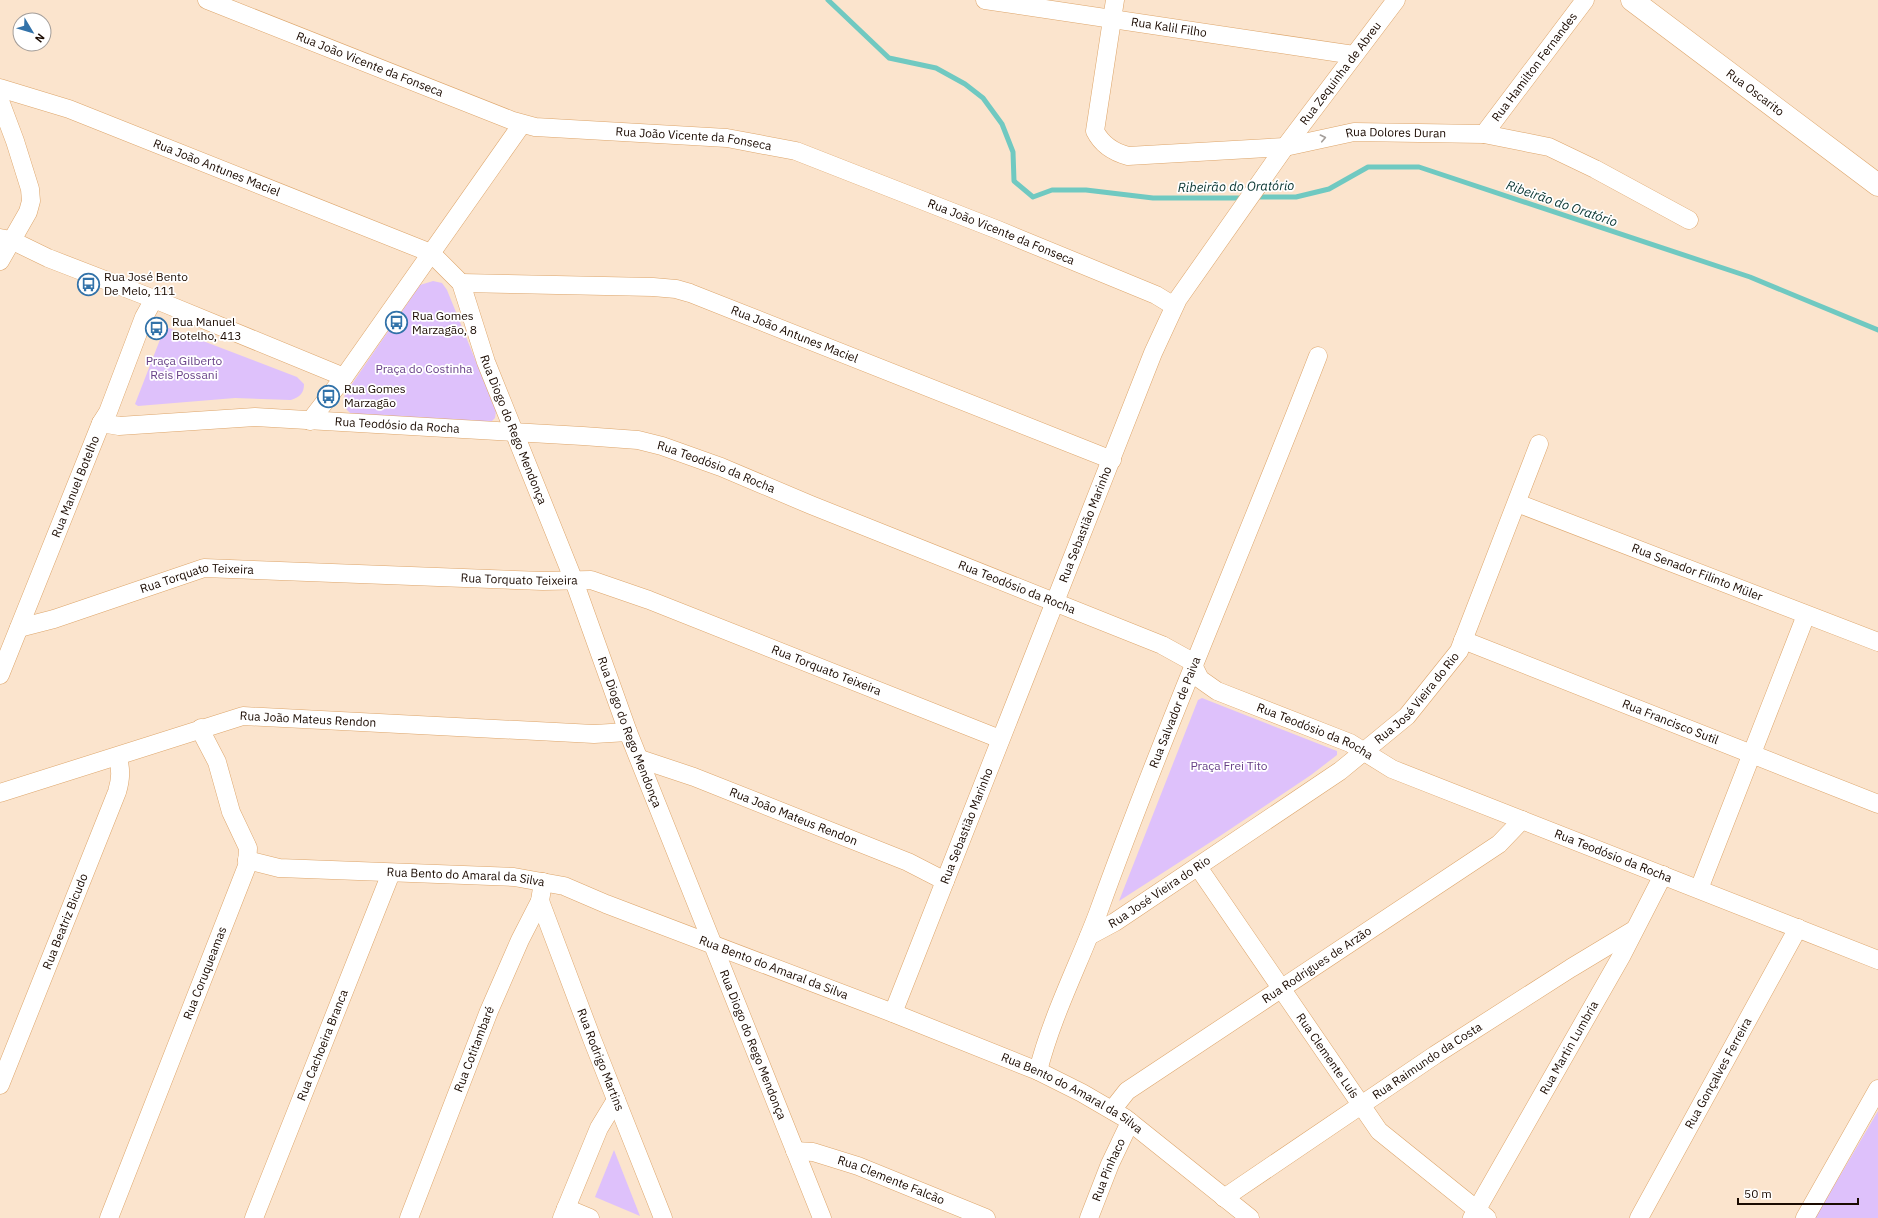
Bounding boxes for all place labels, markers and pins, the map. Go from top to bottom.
place label: Rua José Bento De Melo, 111 [104,269,188,298]
bus stop icon: Rua José Bento De Melo, 111 [75,271,101,297]
place label: Rua Gomes Marzagão, 8 [412,308,477,337]
bus stop icon: Rua Gomes Marzagão, 8 [383,310,409,336]
place label: Rua Manuel Botelho, 413 [172,314,242,343]
bus stop icon: Rua Manuel Botelho, 413 [143,316,169,342]
place label: Rua Gomes Marzagão [344,381,406,410]
bus stop icon: Rua Gomes Marzagão [316,383,342,409]

